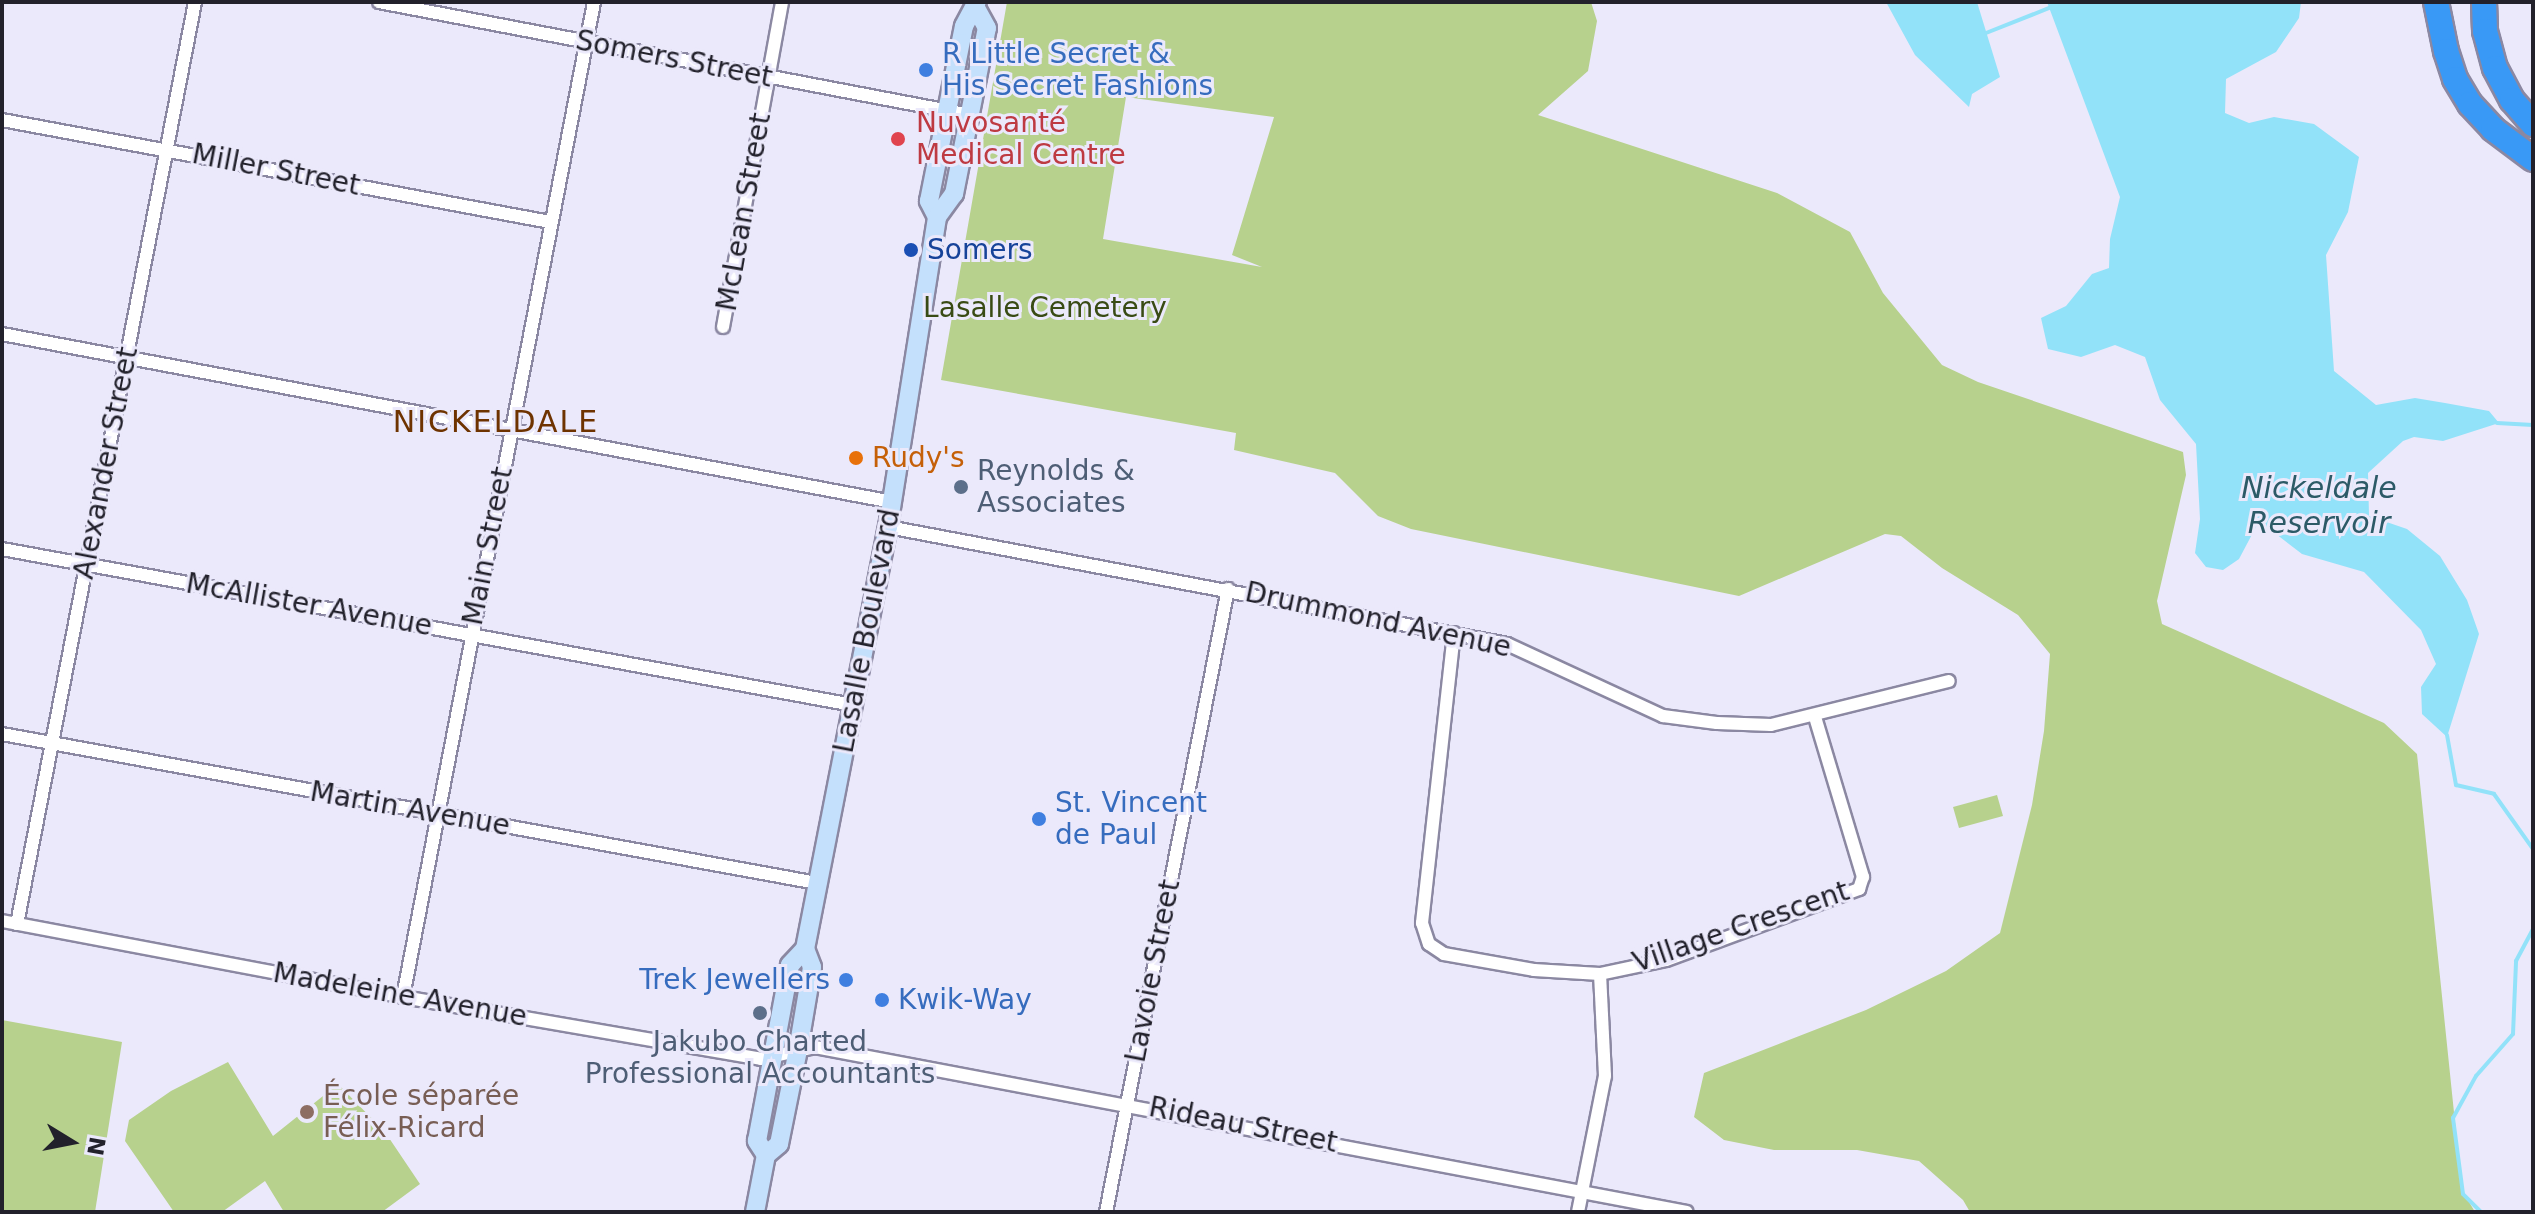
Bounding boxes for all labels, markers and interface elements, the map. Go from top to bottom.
street label: Somers Street [573,23,775,95]
place label: R Little Secret & His Secret Fashions [942,37,1213,103]
marker: R Little Secret & His Secret Fashions [917,61,935,79]
place label: Nuvosanté Medical Centre [916,106,1126,172]
street label: McLean Street [710,110,778,314]
marker: Nuvosanté Medical Centre [887,128,909,150]
street label: Miller Street [189,137,363,203]
place label: Somers [927,233,1033,267]
marker: Somers [902,241,920,259]
park label: Lasalle Cemetery [923,291,1167,325]
street label: Alexander Street [67,344,145,582]
district label: NICKELDALE [393,404,599,440]
place label: Rudy's [872,441,965,475]
marker: Rudy's [847,449,865,467]
place label: Reynolds & Associates [977,454,1135,520]
street label: Main Street [456,464,520,628]
water label: Nickeldale Reservoir [2241,470,2397,540]
marker: Reynolds & Associates [952,478,970,496]
street label: Lasalle Boulevard [827,506,907,756]
street label: McAllister Avenue [183,567,435,643]
street label: Drummond Avenue [1242,575,1514,665]
street label: Martin Avenue [307,775,513,843]
place label: St. Vincent de Paul [1055,786,1207,852]
marker: St. Vincent de Paul [1030,810,1048,828]
street label: Village Crescent [1628,874,1854,980]
street label: Lavoie Street [1119,877,1187,1065]
street label: Madeleine Avenue [271,956,529,1034]
place label: Trek Jewellers [639,963,830,997]
marker: Trek Jewellers [837,971,855,989]
place label: Kwik-Way [898,983,1032,1017]
marker: Kwik-Way [873,991,891,1009]
marker: Jakubo Charted Professional Accountants [751,1004,769,1022]
place label: Jakubo Charted Professional Accountants [585,1025,935,1091]
place label: École séparée Félix-Ricard [323,1079,519,1145]
street label: Rideau Street [1146,1090,1340,1160]
north arrow [32,1102,112,1182]
marker: École séparée Félix-Ricard [298,1103,316,1121]
text: N [82,1135,110,1157]

